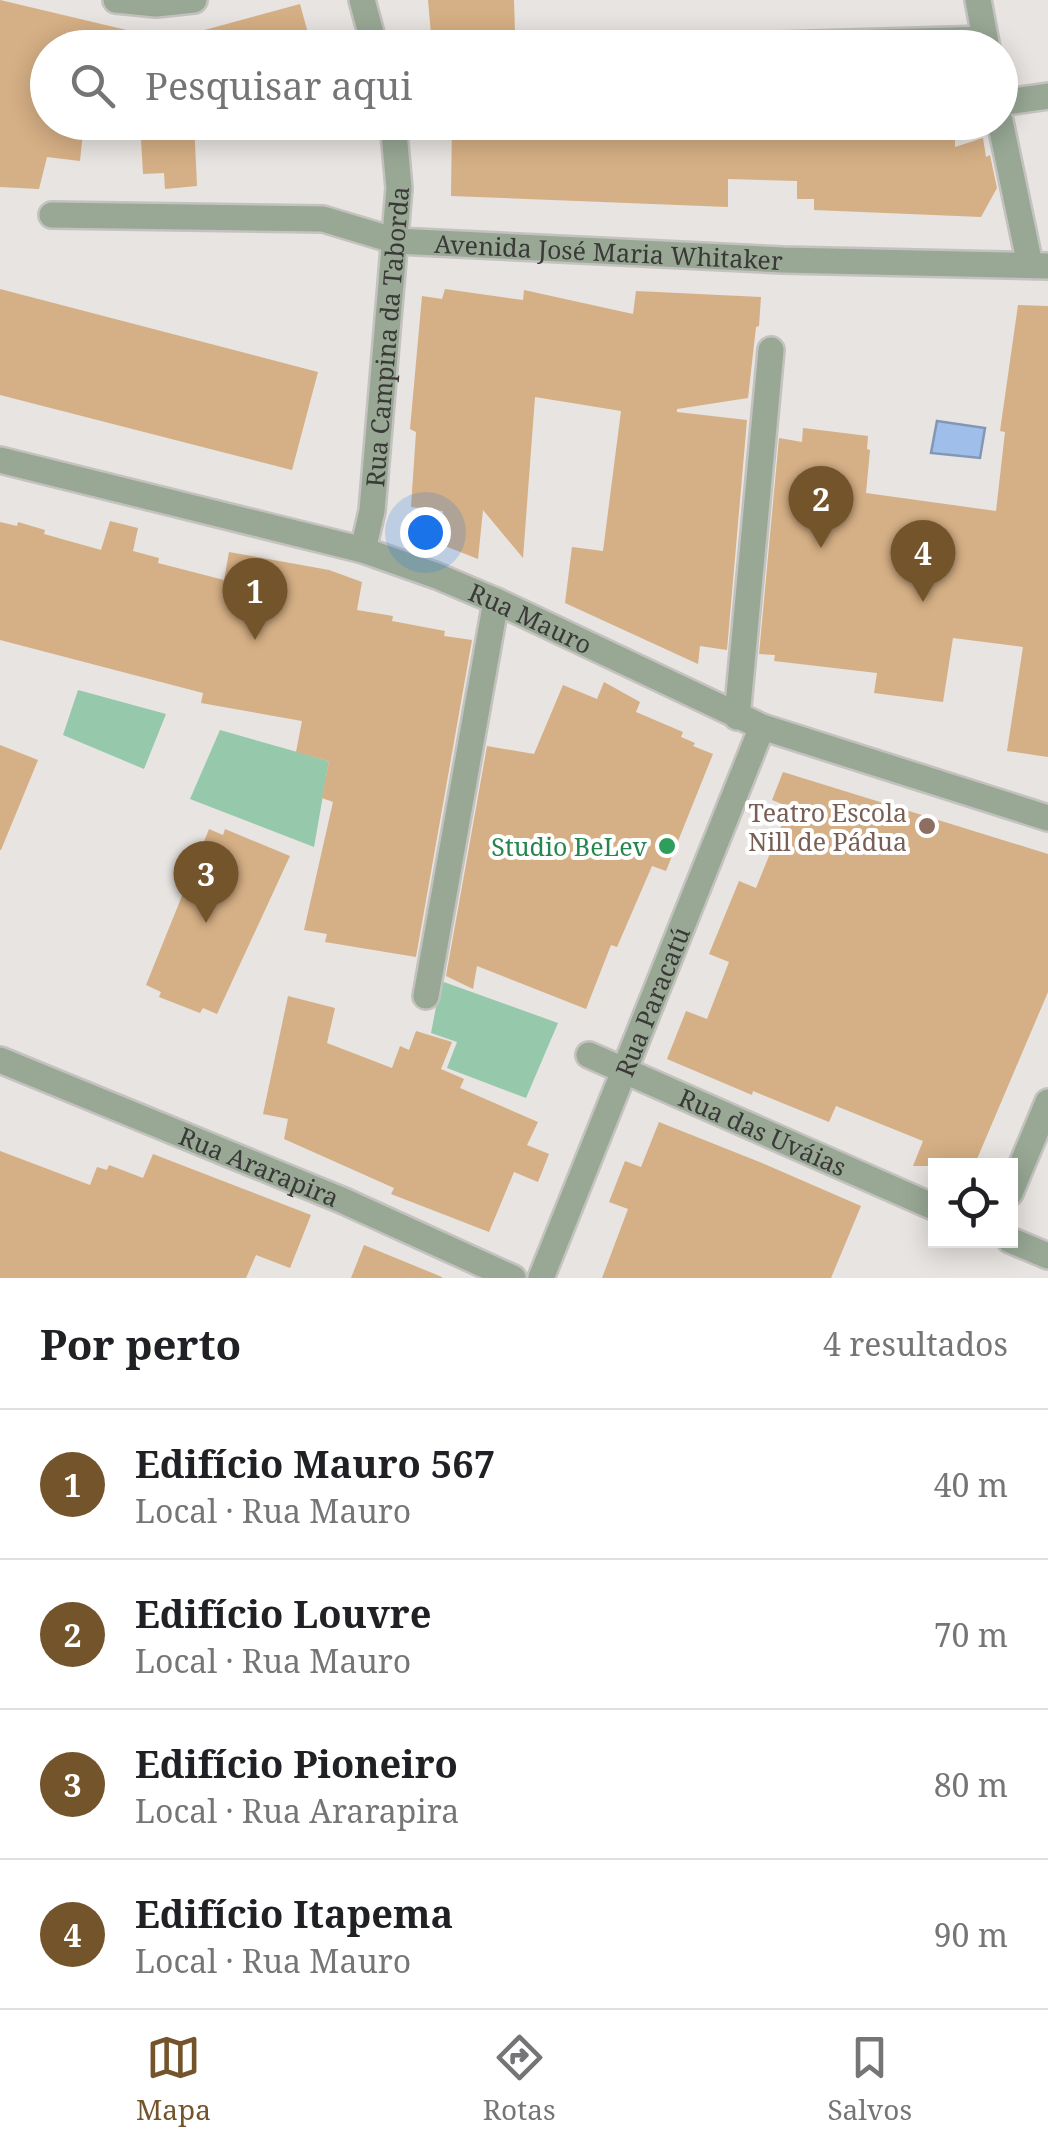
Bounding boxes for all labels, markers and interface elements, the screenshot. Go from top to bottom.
search box [30,30,1018,140]
icon: search [65,58,120,113]
text: Pesquisar aqui [145,59,412,111]
street label: Rua Campina da Taborda [357,185,416,488]
street label: Avenida José Maria Whitaker [433,226,784,277]
pin: 2 [788,466,854,548]
your location [400,507,451,558]
pin: 4 [890,520,956,602]
pin: 1 [222,558,288,640]
street label: Rua Mauro [464,575,598,661]
place label: Teatro Escola Nill de Pádua [748,795,907,858]
marker: Teatro Escola Nill de Pádua [916,815,938,837]
place label: Studio BeLev [491,829,648,863]
marker: Studio BeLev [656,835,678,857]
pin: 3 [174,840,238,923]
street label: Rua Paracatú [607,921,697,1081]
street label: Rua das Uváias [674,1080,852,1184]
street label: Rua Ararapira [174,1118,344,1214]
map controls [928,1158,1018,1248]
button: locate [928,1158,1018,1248]
text: Por perto [40,1315,241,1372]
text: 4 resultados [823,1322,1008,1365]
text: Edifício Mauro 567 [135,1437,495,1489]
text: 1 [63,1463,82,1506]
text: 40 m [934,1463,1008,1506]
text: Local · Rua Mauro [135,1489,411,1532]
text: Edifício Louvre [135,1587,431,1639]
text: 2 [63,1613,82,1656]
text: 70 m [934,1613,1008,1656]
text: Local · Rua Mauro [135,1639,411,1682]
text: Edifício Pioneiro [135,1737,458,1789]
text: 3 [63,1763,82,1806]
text: 80 m [934,1763,1008,1806]
text: Local · Rua Ararapira [135,1789,459,1832]
text: Edifício Itapema [135,1887,453,1939]
text: 4 [63,1913,82,1956]
text: 90 m [934,1913,1008,1956]
text: Local · Rua Mauro [135,1939,411,1982]
tab: Mapa [136,2030,211,2128]
tab: Rotas [483,2030,556,2128]
tab: Salvos [827,2030,912,2128]

